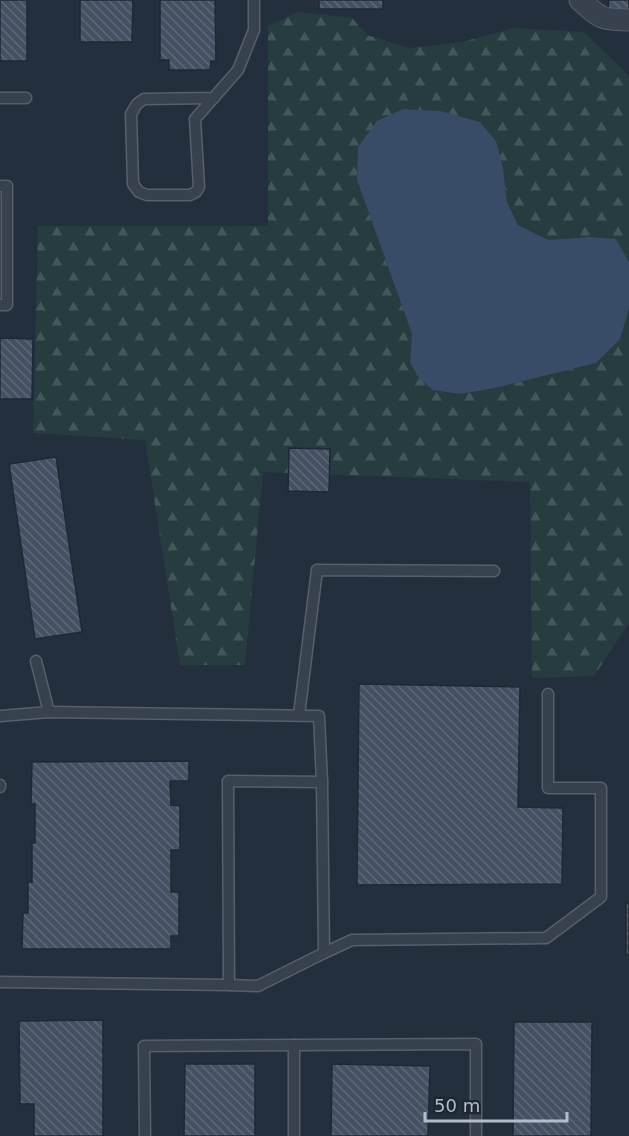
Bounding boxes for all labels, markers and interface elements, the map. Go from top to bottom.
scale bar [425,1085,568,1123]
text: 50 m [434,1095,480,1116]

